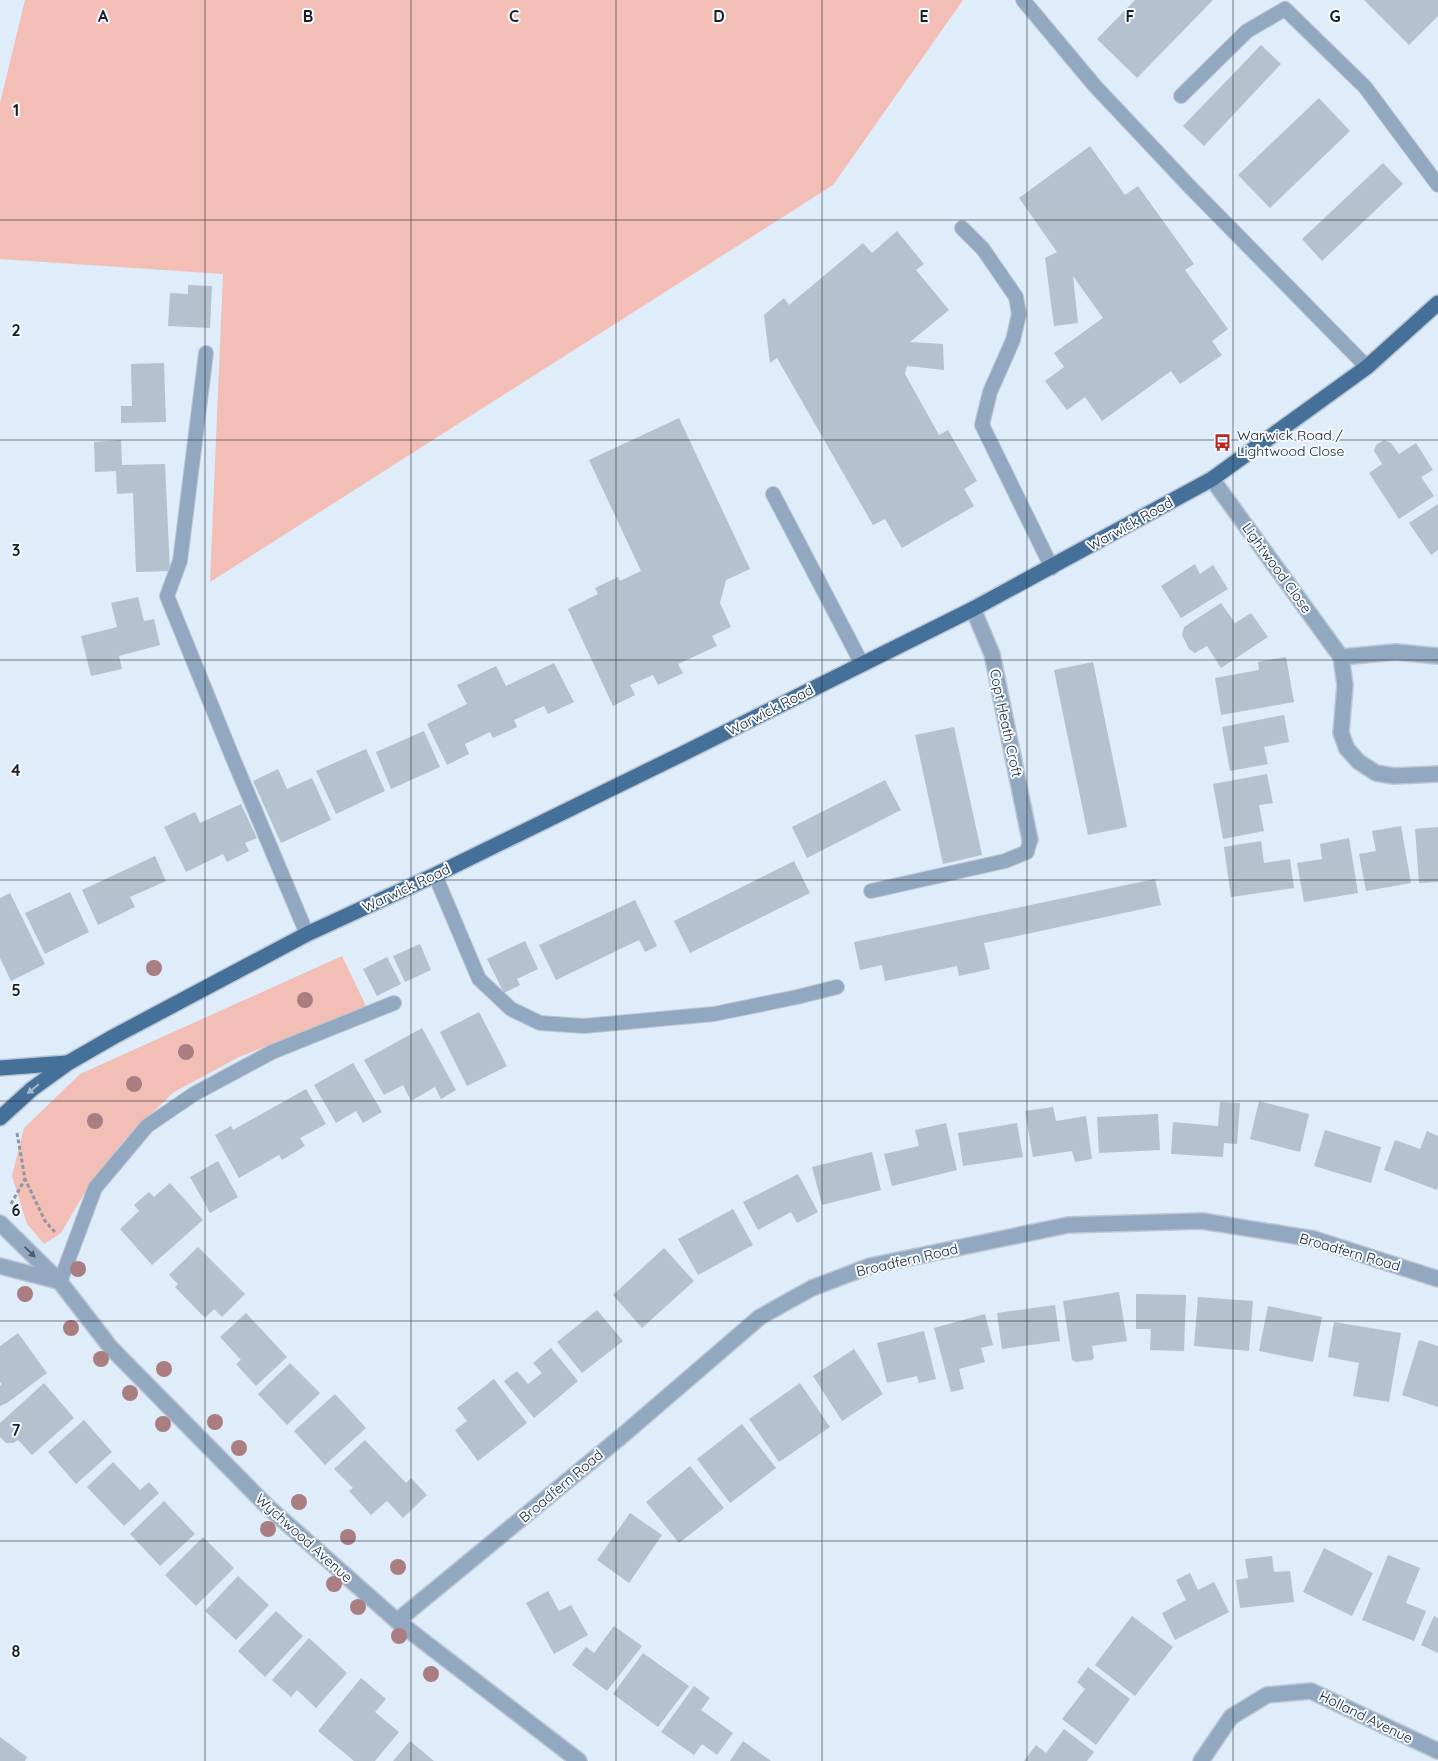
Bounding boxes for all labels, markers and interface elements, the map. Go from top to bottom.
text: A [98,6,109,26]
text: B [303,6,313,26]
text: C [509,6,519,26]
text: D [713,6,725,26]
text: E [919,6,929,26]
text: F [1126,6,1135,26]
text: G [1329,6,1341,26]
text: 1 [13,100,19,120]
text: 2 [11,320,21,340]
place label: Warwick Road / Lightwood Close [1237,426,1344,460]
bus stop icon: Warwick Road / Lightwood Close [1213,433,1233,453]
street label: Warwick Road [1084,493,1176,555]
street label: Lightwood Close [1238,519,1316,617]
text: 3 [12,540,20,560]
street label: Copt Heath Croft [986,667,1026,779]
street label: Warwick Road [724,680,816,740]
text: 4 [11,760,21,780]
street label: Warwick Road [359,860,453,916]
text: 5 [11,980,21,1000]
one-way arrow [26,1084,40,1094]
text: 6 [12,1200,21,1220]
street label: Broadfern Road [1297,1229,1403,1275]
street label: Broadfern Road [854,1240,960,1280]
one-way arrow [24,1246,36,1258]
text: 7 [12,1420,21,1440]
street label: Broadfern Road [515,1446,607,1526]
street label: Wychwood Avenue [252,1490,356,1586]
text: 8 [12,1641,21,1661]
street label: Holland Avenue [1316,1687,1416,1747]

